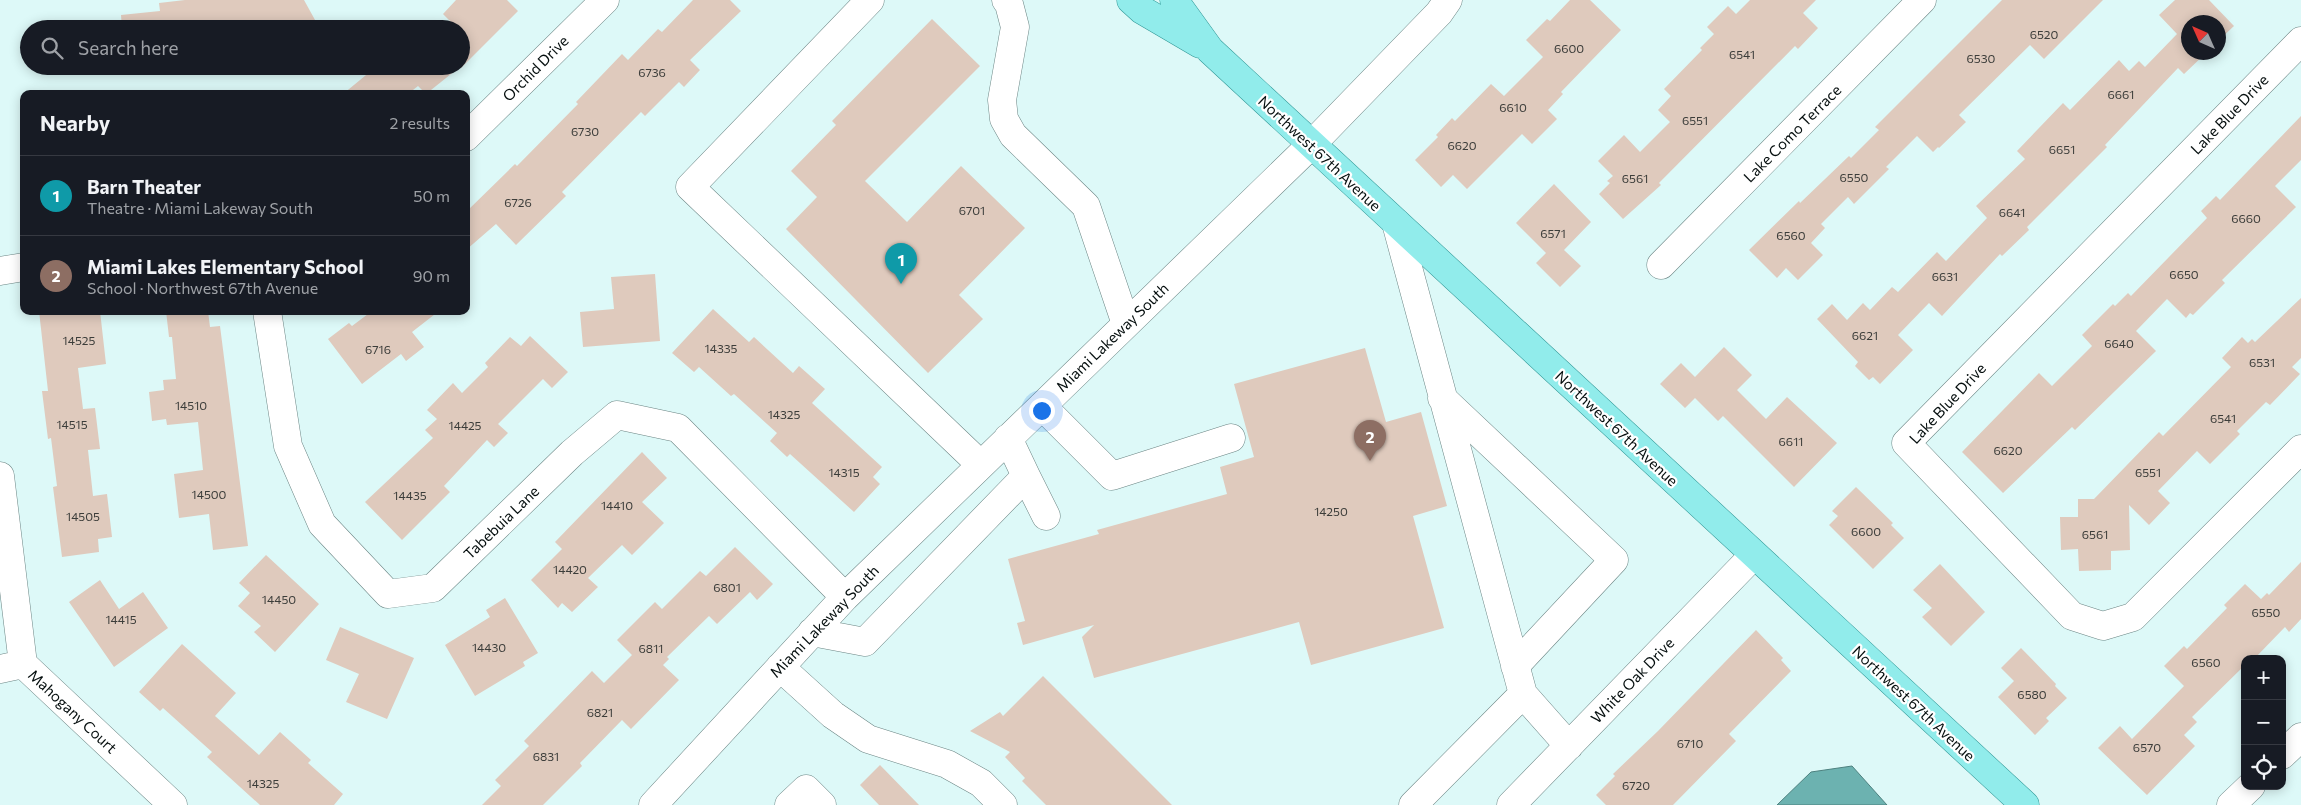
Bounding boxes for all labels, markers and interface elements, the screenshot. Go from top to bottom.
north arrow [2181,15,2226,60]
search box [20,20,470,75]
house number: 6520 [2030,27,2058,41]
street label: Orchid Drive [498,31,572,105]
icon: search [38,34,66,62]
text: Search here [78,36,178,59]
house number: 6600 [1554,41,1584,55]
house number: 6541 [1729,47,1755,61]
house number: 6530 [1967,51,1996,65]
house number: 6736 [638,65,666,79]
street label: Lake Blue Drive [2186,70,2272,158]
street label: Lake Como Terrace [1739,80,1845,186]
house number: 6661 [2108,87,2134,101]
street label: Northwest 67th Avenue [1255,92,1385,215]
house number: 6610 [1499,100,1527,114]
text: Nearby [40,110,110,135]
text: 2 results [389,113,450,132]
house number: 6551 [1682,113,1708,127]
house number: 6730 [571,124,599,138]
house number: 6620 [1448,138,1477,152]
house number: 6651 [2049,142,2075,156]
house number: 6550 [1840,170,1869,184]
house number: 6561 [1622,171,1648,185]
text: Barn Theater [87,175,201,198]
text: 1 [52,186,60,205]
text: 50 m [413,186,450,205]
house number: 6726 [504,195,532,209]
text: Theatre · Miami Lakeway South [87,198,313,217]
house number: 6701 [959,203,985,217]
house number: 6641 [1999,205,2025,219]
house number: 6660 [2231,211,2261,225]
house number: 6571 [1540,226,1566,240]
house number: 6560 [1776,228,1806,242]
pin: 1 [885,243,917,284]
text: Miami Lakes Elementary School [87,255,364,278]
text: 2 [51,266,61,285]
text: 90 m [413,266,450,285]
house number: 6650 [2169,267,2199,281]
house number: 6631 [1932,269,1958,283]
text: School · Northwest 67th Avenue [87,278,318,297]
street label: Miami Lakeway South [1052,279,1172,395]
house number: 6621 [1852,328,1878,342]
house number: 14525 [63,333,95,347]
house number: 6640 [2104,336,2134,350]
house number: 14335 [705,341,738,355]
house number: 6716 [365,342,391,356]
house number: 6531 [2249,355,2275,369]
street label: Lake Blue Drive [1905,359,1989,447]
street label: Northwest 67th Avenue [1552,367,1682,490]
house number: 14510 [175,398,207,412]
your location [1029,398,1055,424]
house number: 14325 [768,407,800,421]
house number: 6541 [2210,411,2236,425]
house number: 14515 [56,417,88,431]
house number: 14425 [449,418,482,432]
pin: 2 [1354,420,1386,461]
house number: 6611 [1779,434,1803,448]
house number: 6620 [1994,443,2023,457]
house number: 14315 [828,465,860,479]
house number: 6551 [2135,465,2161,479]
street label: Tabebuia Lane [460,482,542,562]
house number: 14500 [192,487,227,501]
house number: 14435 [393,488,427,502]
house number: 14410 [601,498,633,512]
house number: 14250 [1314,504,1348,518]
house number: 14505 [66,509,100,523]
house number: 6600 [1851,524,1881,538]
house number: 6561 [2082,527,2108,541]
street label: Miami Lakeway South [766,561,882,681]
house number: 14420 [553,562,587,576]
house number: 6801 [713,580,741,594]
house number: 14450 [262,592,296,606]
house number: 6550 [2252,605,2281,619]
house number: 14415 [105,612,137,626]
street label: White Oak Drive [1587,633,1677,727]
house number: 14430 [472,640,506,654]
house number: 6811 [639,641,663,655]
street label: Northwest 67th Avenue [1849,642,1979,765]
house number: 6560 [2191,655,2221,669]
map controls [2241,655,2286,790]
button: + [2241,655,2286,700]
street label: Mahogany Court [25,665,121,757]
house number: 6580 [2017,687,2047,701]
button: − [2241,700,2286,745]
house number: 6821 [587,705,613,719]
house number: 6710 [1677,736,1703,750]
house number: 6570 [2133,740,2161,754]
button: locate [2241,745,2286,790]
house number: 6831 [533,749,559,763]
house number: 14325 [247,776,279,790]
house number: 6720 [1622,778,1650,792]

